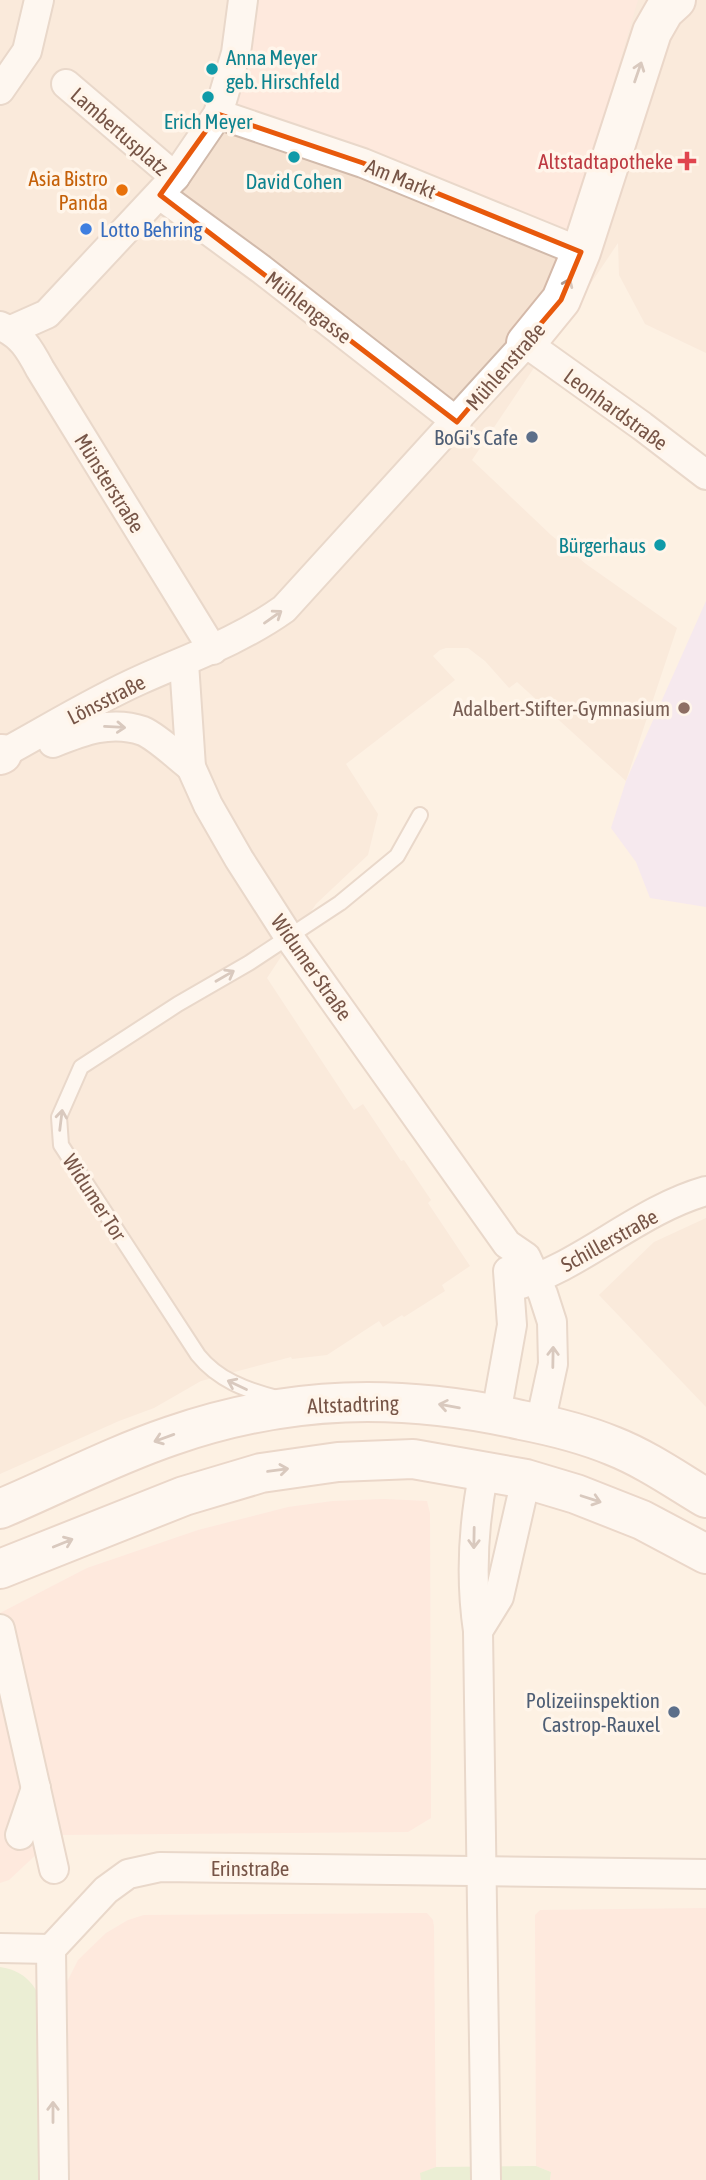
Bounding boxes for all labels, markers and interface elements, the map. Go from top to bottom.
place label: Anna Meyer geb. Hirschfeld [226,45,340,93]
marker: Anna Meyer geb. Hirschfeld [204,61,220,77]
one-way arrow [633,62,645,84]
street label: Lambertusplatz [66,82,174,180]
marker: Erich Meyer [200,89,216,105]
place label: Erich Meyer [164,109,253,133]
marker: David Cohen [286,149,302,165]
place label: Altstadtapotheke [538,149,673,173]
street label: Am Markt [362,153,440,203]
marker: Altstadtapotheke [679,153,695,169]
place label: Asia Bistro Panda [29,166,108,214]
place label: David Cohen [245,169,343,193]
marker: Asia Bistro Panda [114,182,130,198]
place label: Lotto Behring [100,217,203,241]
marker: Lotto Behring [78,221,94,237]
street label: Mühlengasse [261,266,357,348]
one-way arrow [560,278,573,299]
street label: Mühlenstraße [461,317,549,415]
street label: Leonhardstraße [560,363,672,455]
place label: BoGi's Cafe [434,425,518,449]
street label: Münsterstraße [70,429,150,537]
marker: BoGi's Cafe [524,429,540,445]
place label: Bürgerhaus [558,533,646,557]
marker: Bürgerhaus [652,537,668,553]
one-way arrow [263,610,282,624]
street label: Lönsstraße [63,669,149,729]
place label: Adalbert-Stifter-Gymnasium [453,696,670,720]
marker: Adalbert-Stifter-Gymnasium [676,700,692,716]
one-way arrow [103,721,126,734]
street label: Widumer Straße [267,909,357,1025]
one-way arrow [215,969,235,983]
one-way arrow [54,1109,67,1132]
street label: Widumer Tor [58,1149,132,1245]
street label: Schillerstraße [557,1204,661,1276]
one-way arrow [546,1346,559,1369]
one-way arrow [227,1377,248,1391]
street label: Altstadtring [307,1390,399,1418]
one-way arrow [438,1399,461,1412]
one-way arrow [154,1433,176,1446]
one-way arrow [266,1464,289,1477]
one-way arrow [580,1494,602,1507]
one-way arrow [468,1526,481,1549]
one-way arrow [52,1535,73,1548]
place label: Polizeiinspektion Castrop-Rauxel [526,1688,660,1736]
marker: Polizeiinspektion Castrop-Rauxel [666,1704,682,1720]
street label: Erinstraße [211,1856,289,1880]
one-way arrow [46,2101,60,2124]

